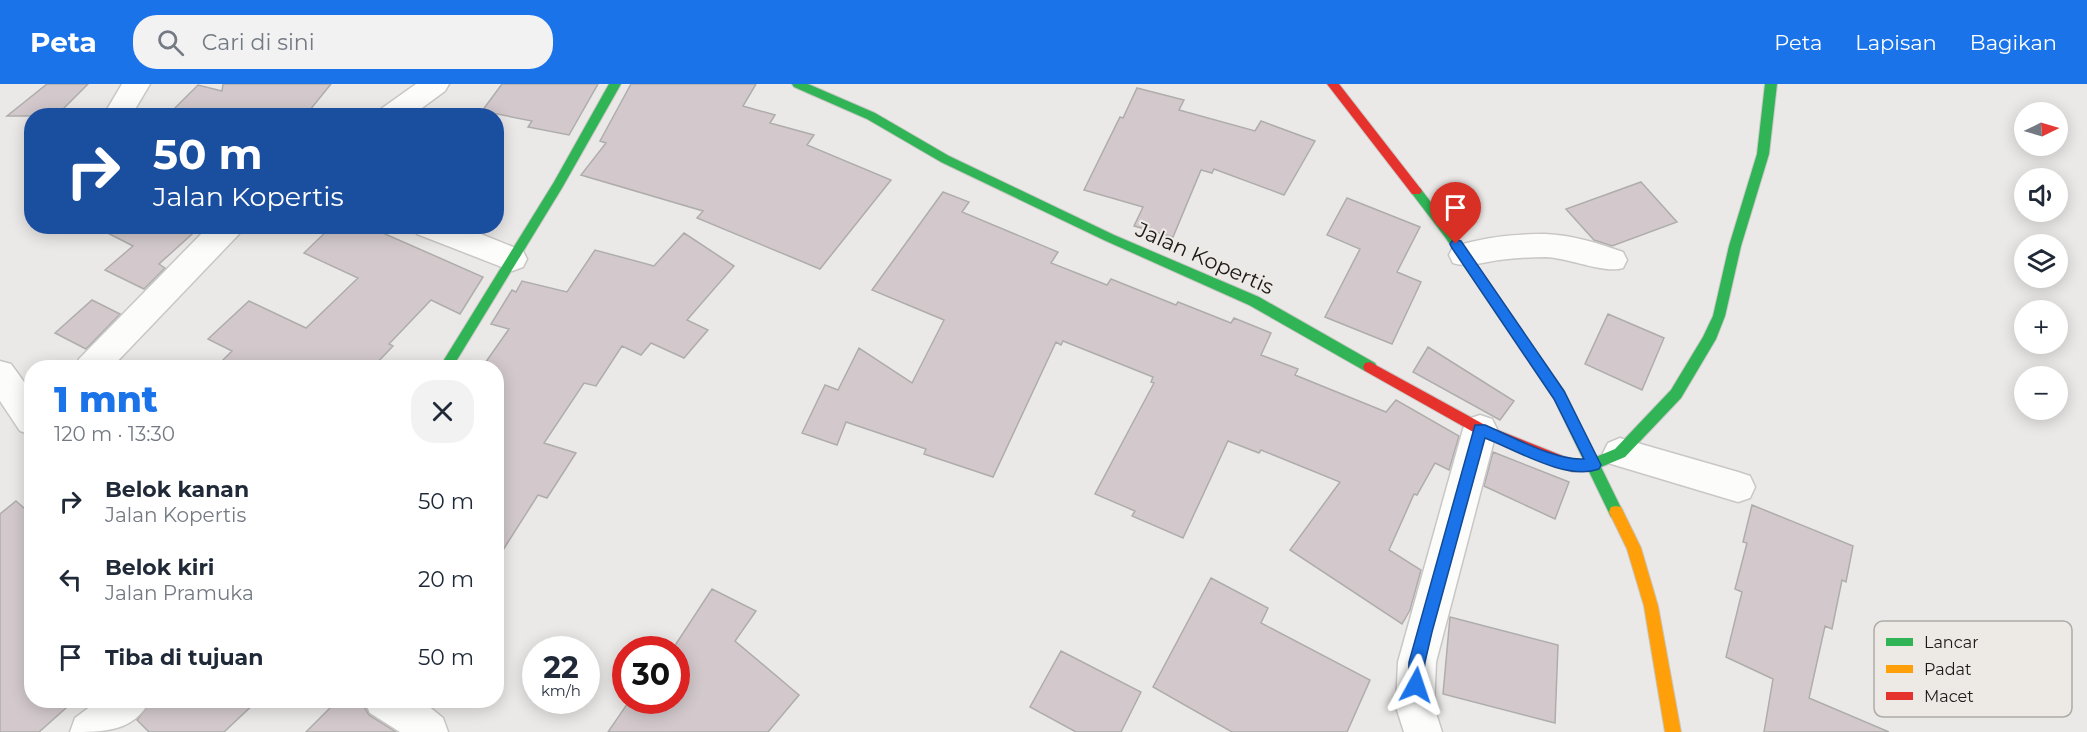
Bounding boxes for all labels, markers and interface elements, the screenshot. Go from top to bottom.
search box [133,15,553,69]
text: Peta [30,25,97,59]
icon: search [154,26,187,59]
text: Cari di sini [202,29,315,56]
text: Peta [1774,30,1822,55]
text: Lapisan [1855,30,1937,55]
text: Bagikan [1970,30,2057,55]
north arrow [2014,102,2068,156]
map controls [2014,102,2068,420]
text: 50 m [153,128,262,180]
icon: right [54,132,132,210]
button: sound [2014,168,2068,222]
text: Jalan Kopertis [153,180,344,213]
pin [1430,182,1481,244]
icon: arrive [1439,191,1472,224]
street label: Jalan Kopertis [1131,216,1278,300]
button: layers [2014,234,2068,288]
button: + [2014,300,2068,354]
button: − [2014,366,2068,420]
text: 1 mnt [54,377,158,421]
button: close [411,380,474,443]
text: 120 m · 13:30 [54,422,175,446]
text: Belok kanan [105,476,249,503]
icon: right [54,485,87,518]
text: 50 m [418,488,474,515]
text: Jalan Kopertis [105,503,246,527]
text: Belok kiri [105,554,214,581]
icon: left [54,563,87,596]
text: 20 m [418,566,474,593]
text: Jalan Pramuka [105,581,254,605]
legend [1874,621,2072,717]
text: Lancar [1924,633,1979,652]
speed limit sign: 30 [612,636,690,714]
icon: arrive [54,641,87,674]
text: Tiba di tujuan [105,644,263,671]
text: 50 m [418,644,474,671]
text: 22 [543,649,579,686]
position arrow [1384,653,1448,717]
text: Padat [1924,660,1972,679]
text: km/h [541,681,581,700]
text: Macet [1924,687,1974,706]

